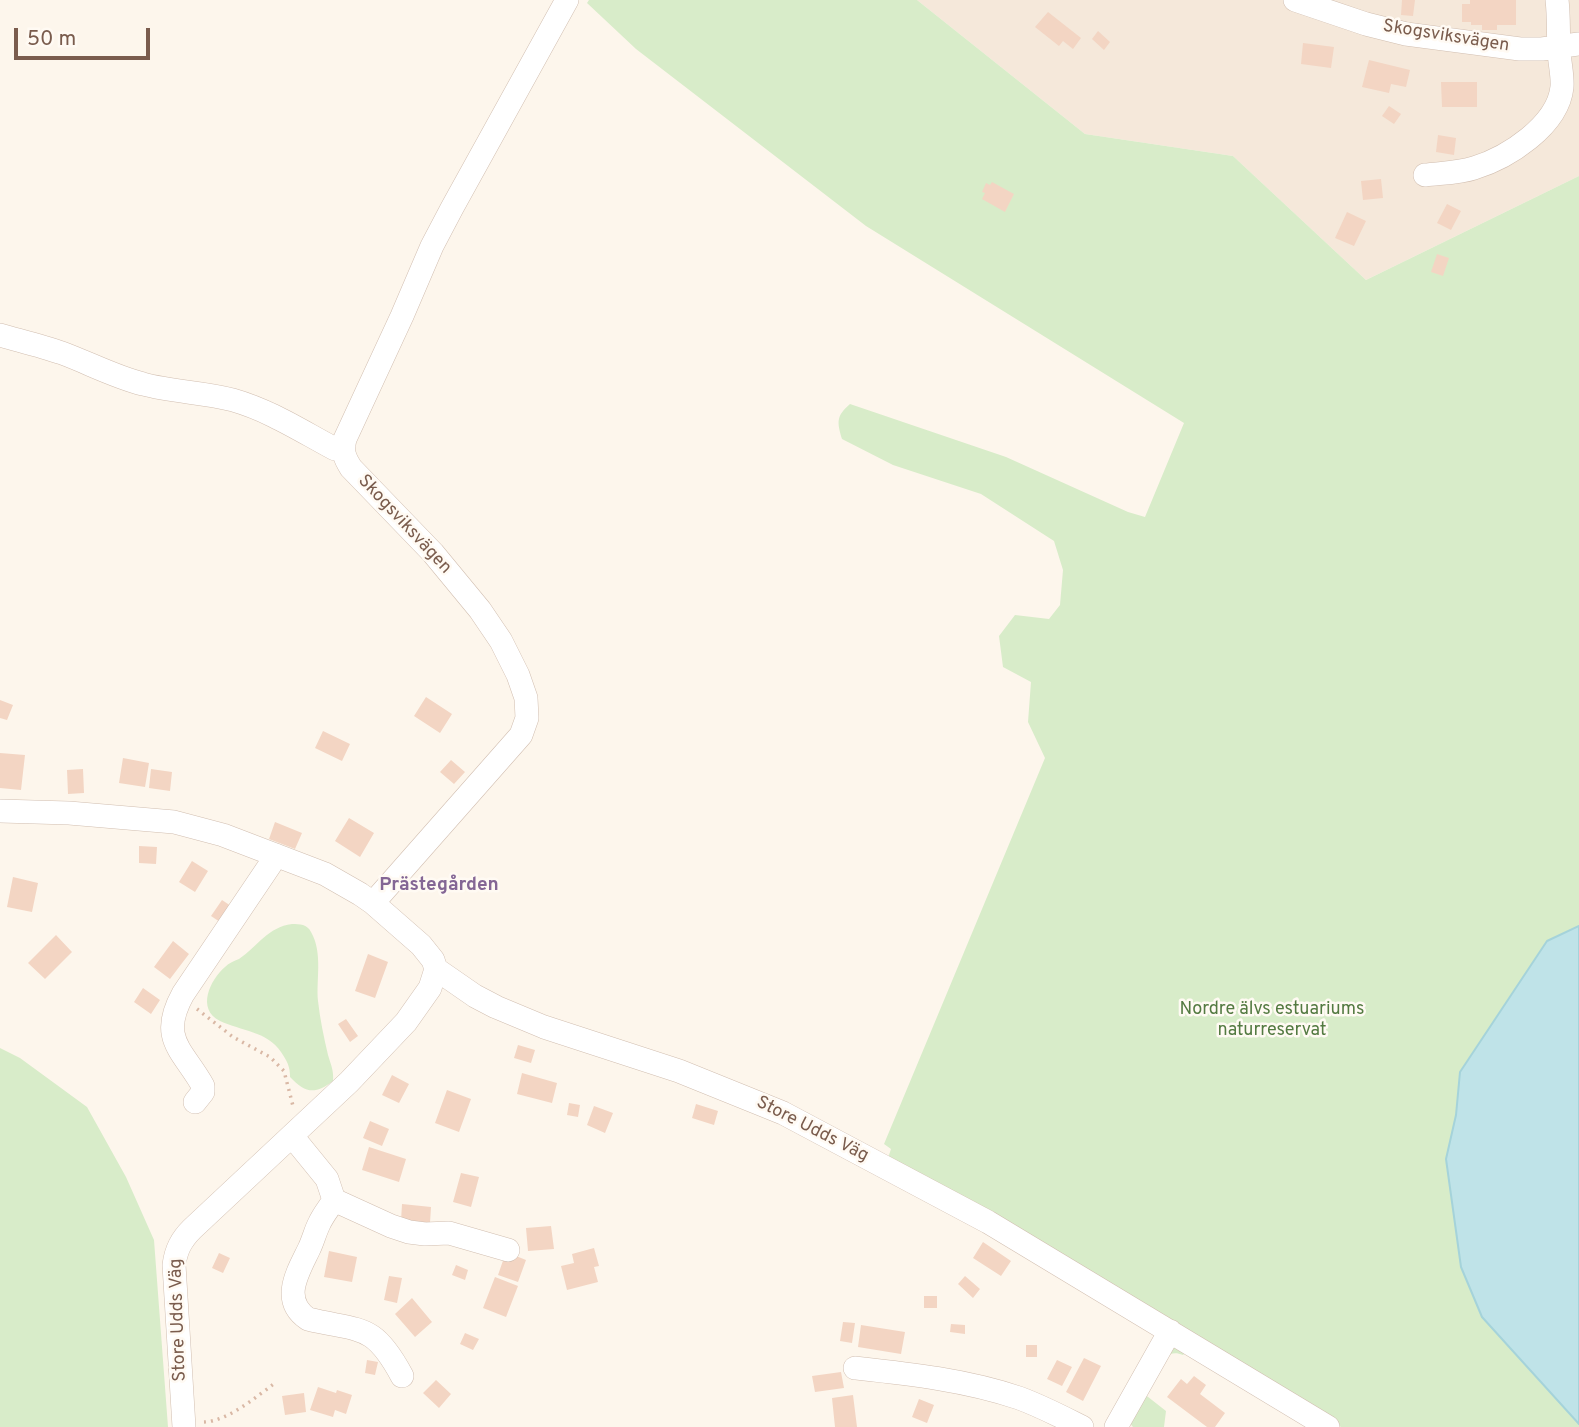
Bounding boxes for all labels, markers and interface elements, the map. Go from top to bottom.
scale bar [18,14,154,58]
street label: Skogsviksvägen [1381,16,1511,58]
text: 50 m [27,26,76,53]
street label: Skogsviksvägen [352,471,456,579]
district label: Prästegården [379,875,499,897]
park label: Nordre älvs estuariums naturreservat [1179,999,1365,1042]
street label: Store Udds Väg [752,1092,872,1168]
street label: Store Udds Väg [166,1258,192,1382]

